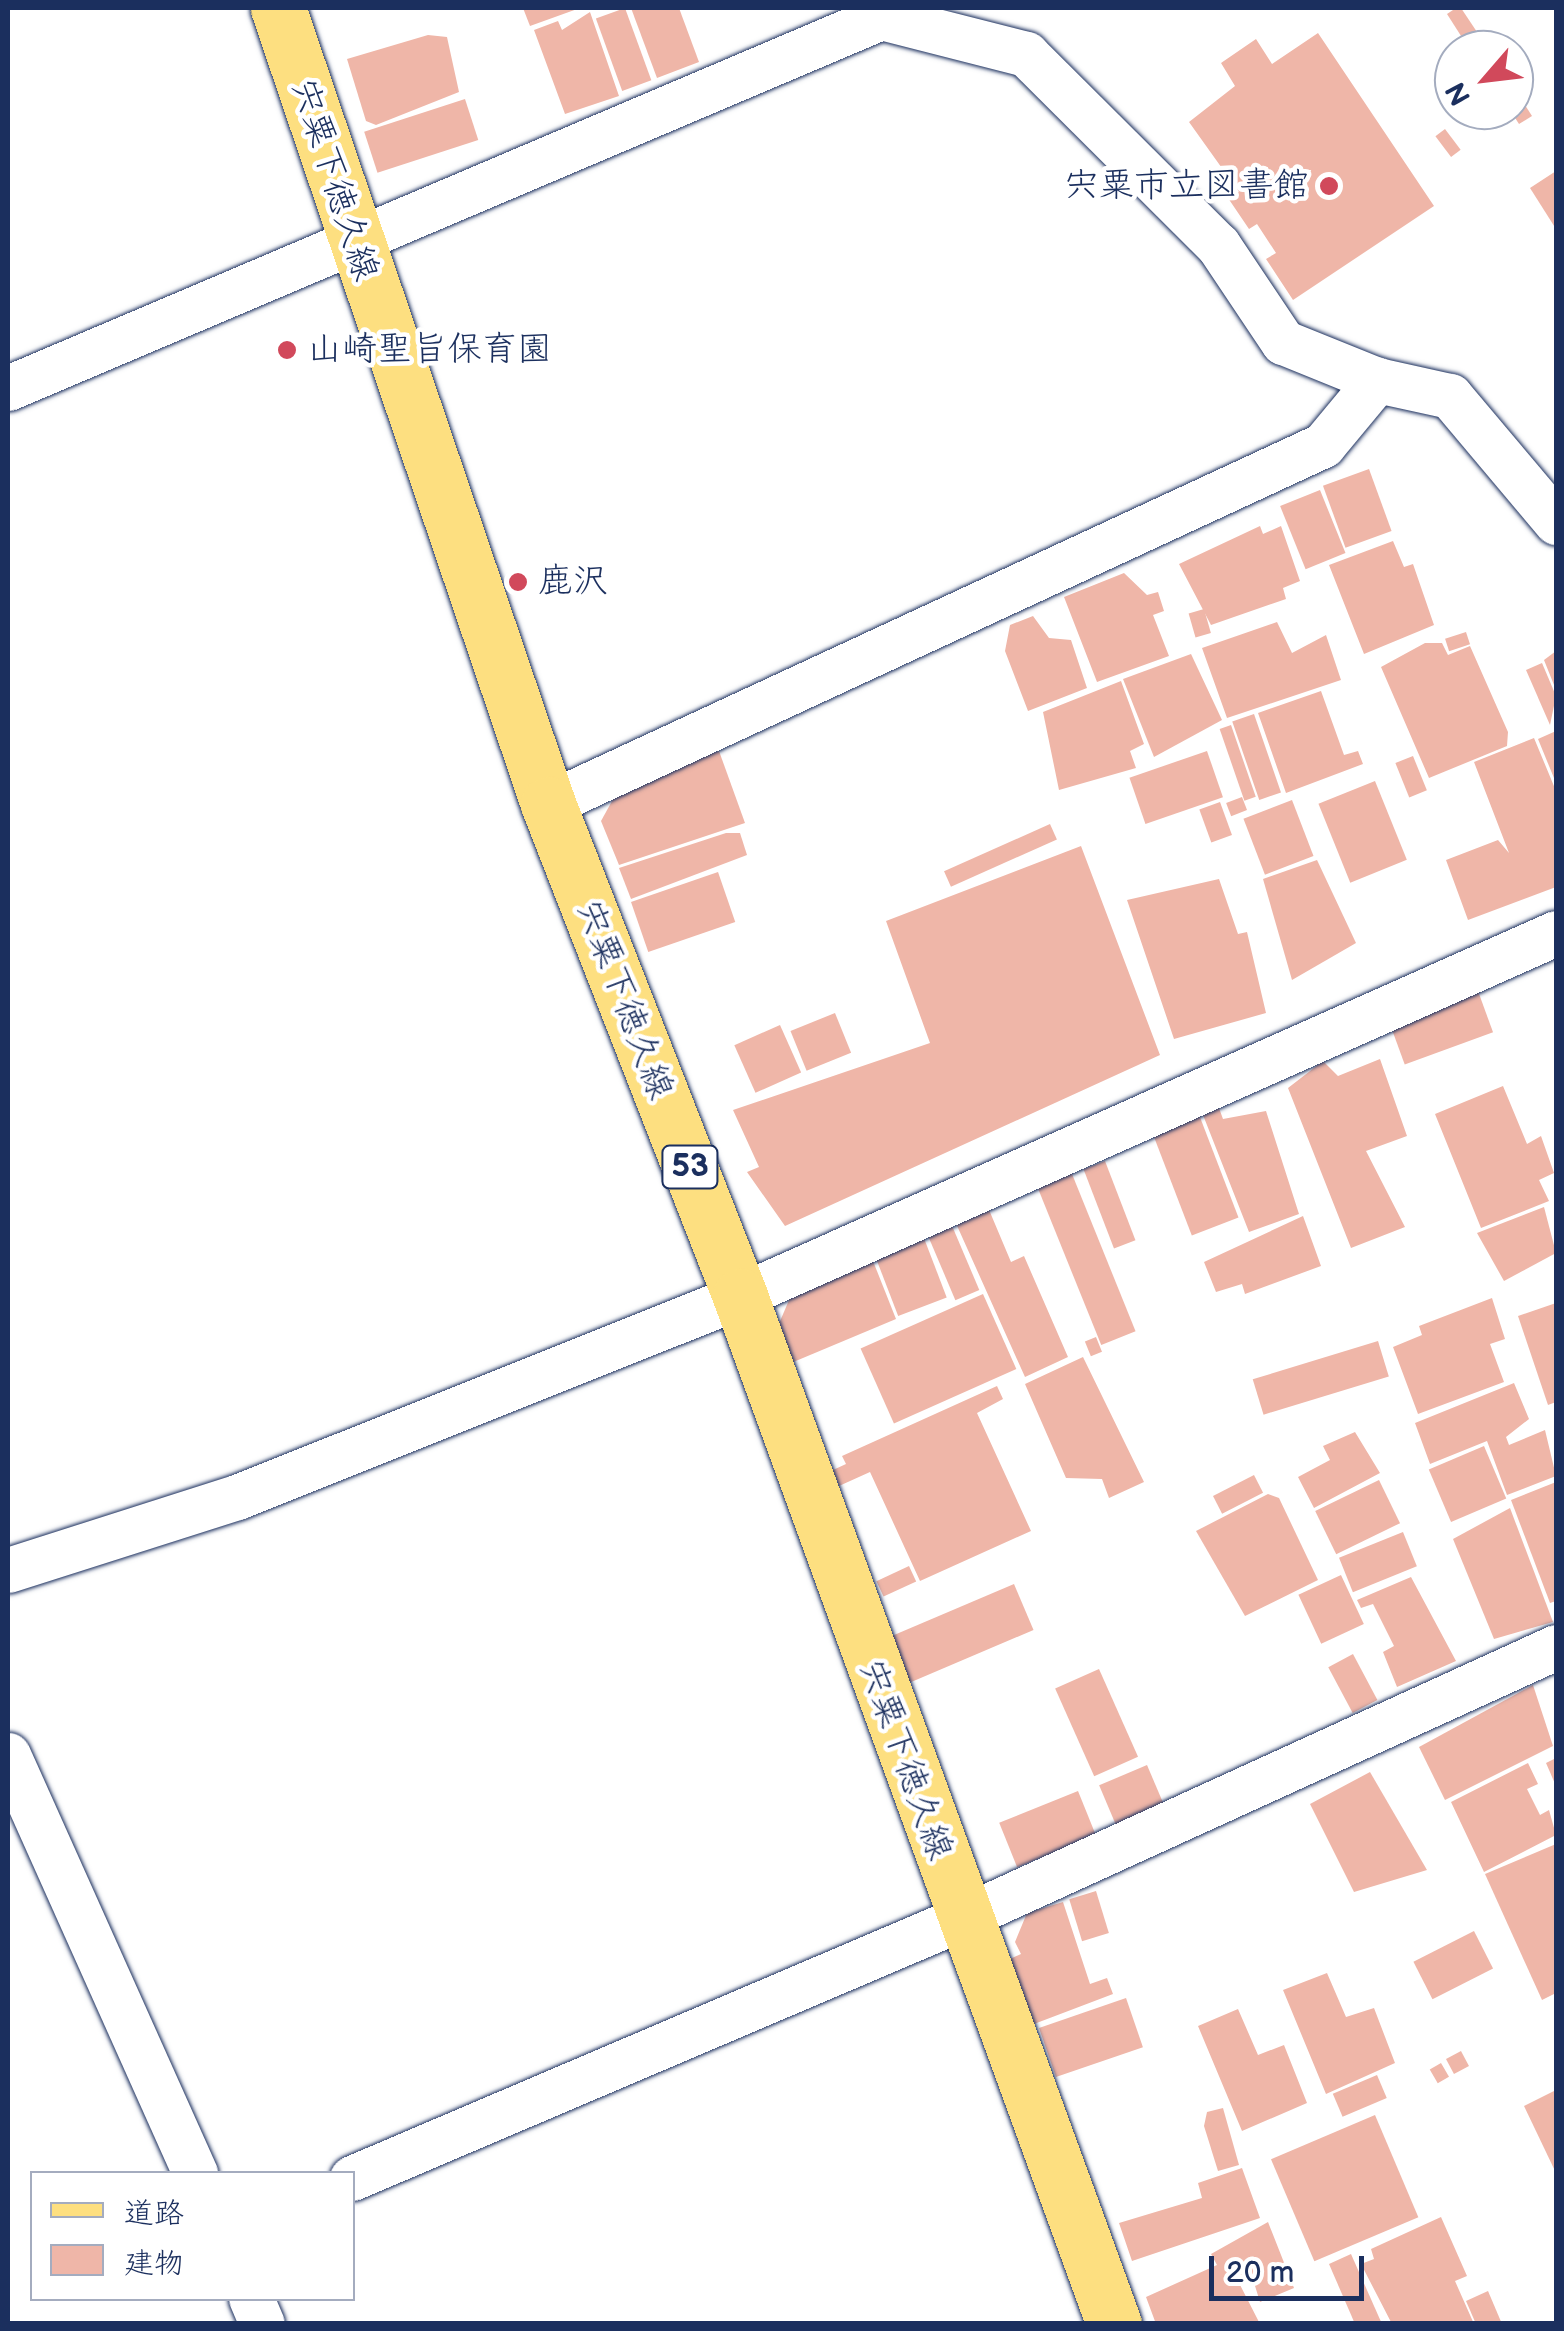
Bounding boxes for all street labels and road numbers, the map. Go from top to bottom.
street label: 宍粟下徳久線 [282,74,386,286]
street label: 宍粟下徳久線 [567,894,681,1106]
road number: 53 [660,1140,720,1194]
street label: 宍粟下徳久線 [849,1654,961,1866]

